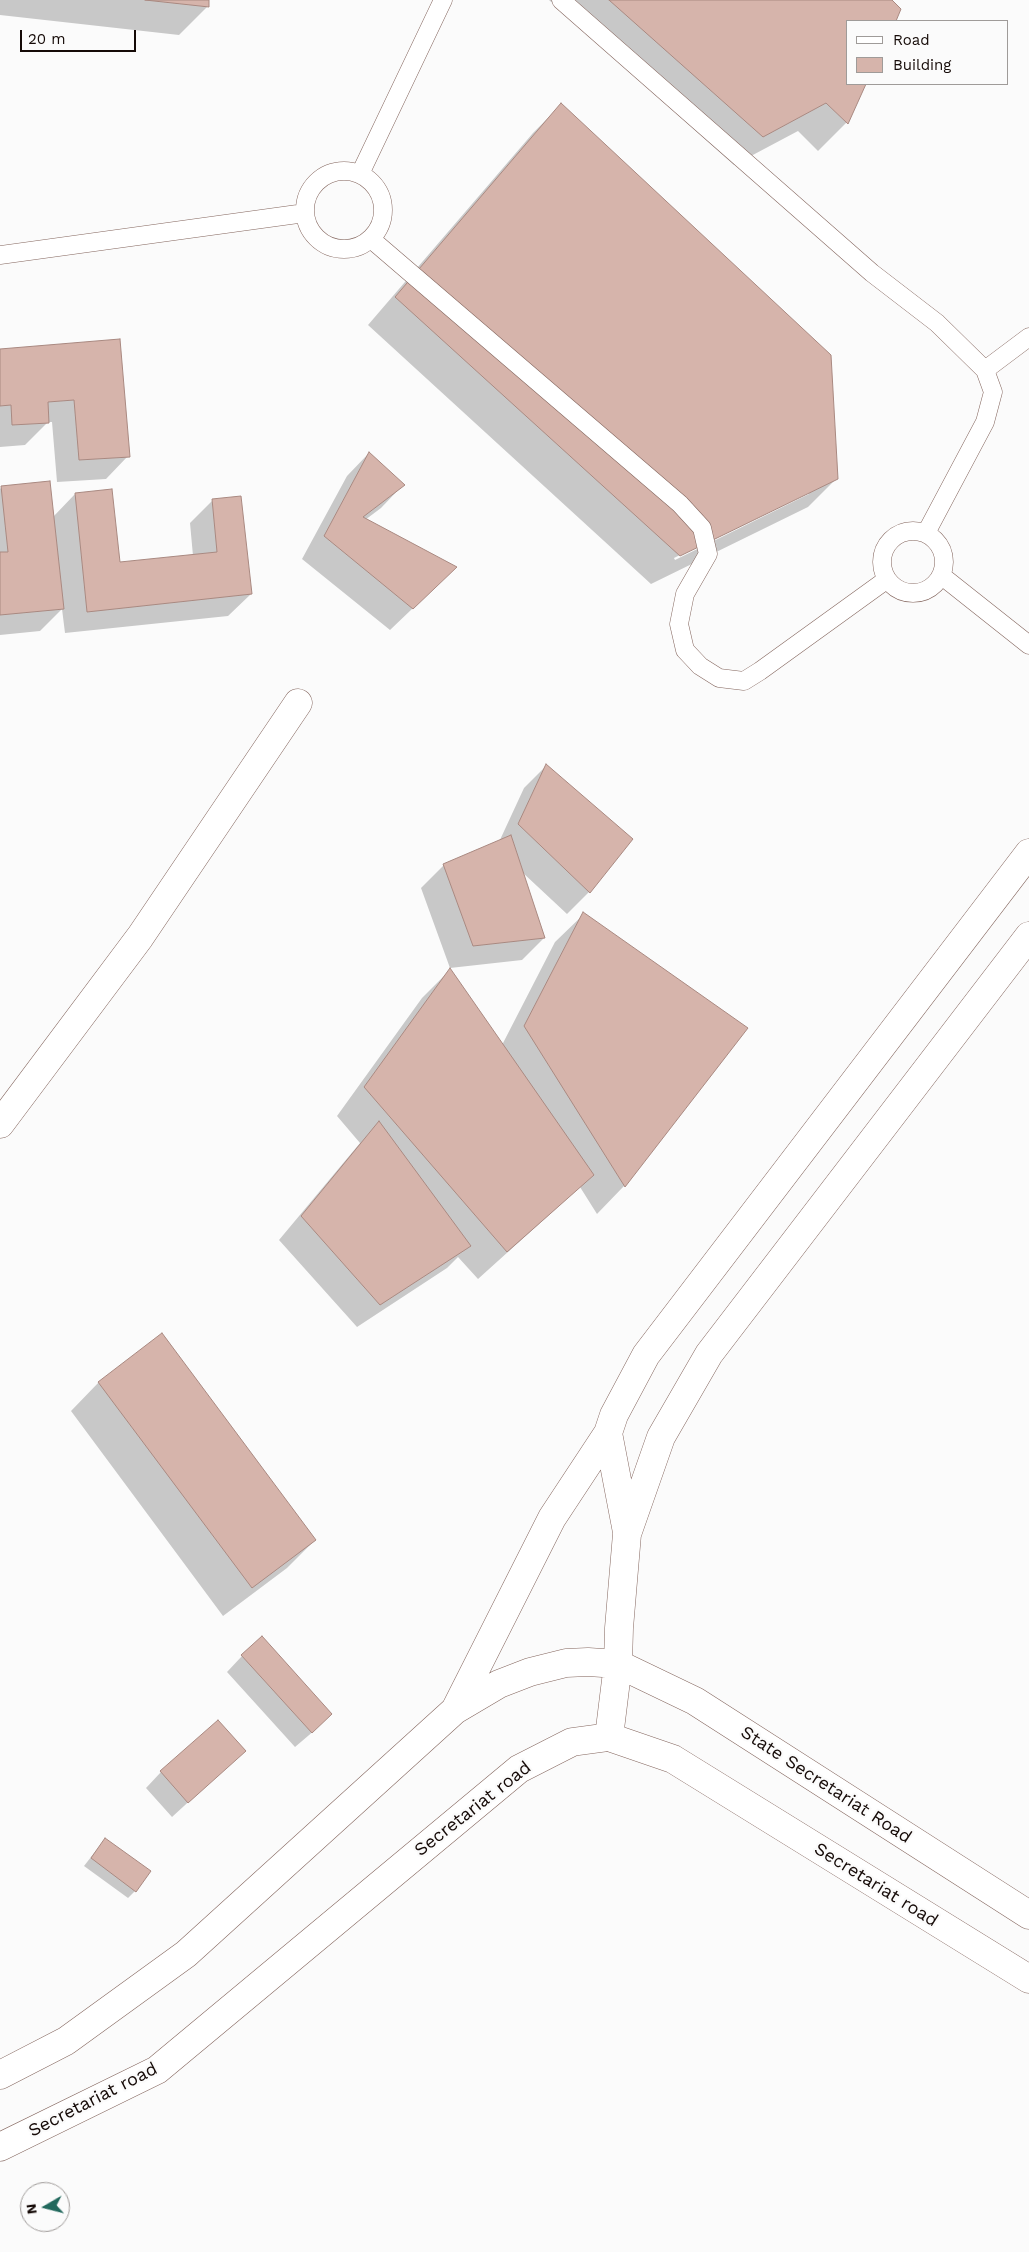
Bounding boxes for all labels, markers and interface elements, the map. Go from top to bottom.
scale bar [22,20,139,52]
legend [846,20,1009,85]
text: 20 m [28,30,66,48]
text: Road [893,31,930,49]
text: Building [893,56,951,74]
street label: State Secretariat Road [736,1722,916,1848]
street label: Secretariat road [410,1757,536,1861]
street label: Secretariat road [810,1838,942,1932]
street label: Secretariat road [25,2058,161,2142]
north arrow [20,2182,70,2232]
text: N [22,2203,40,2215]

